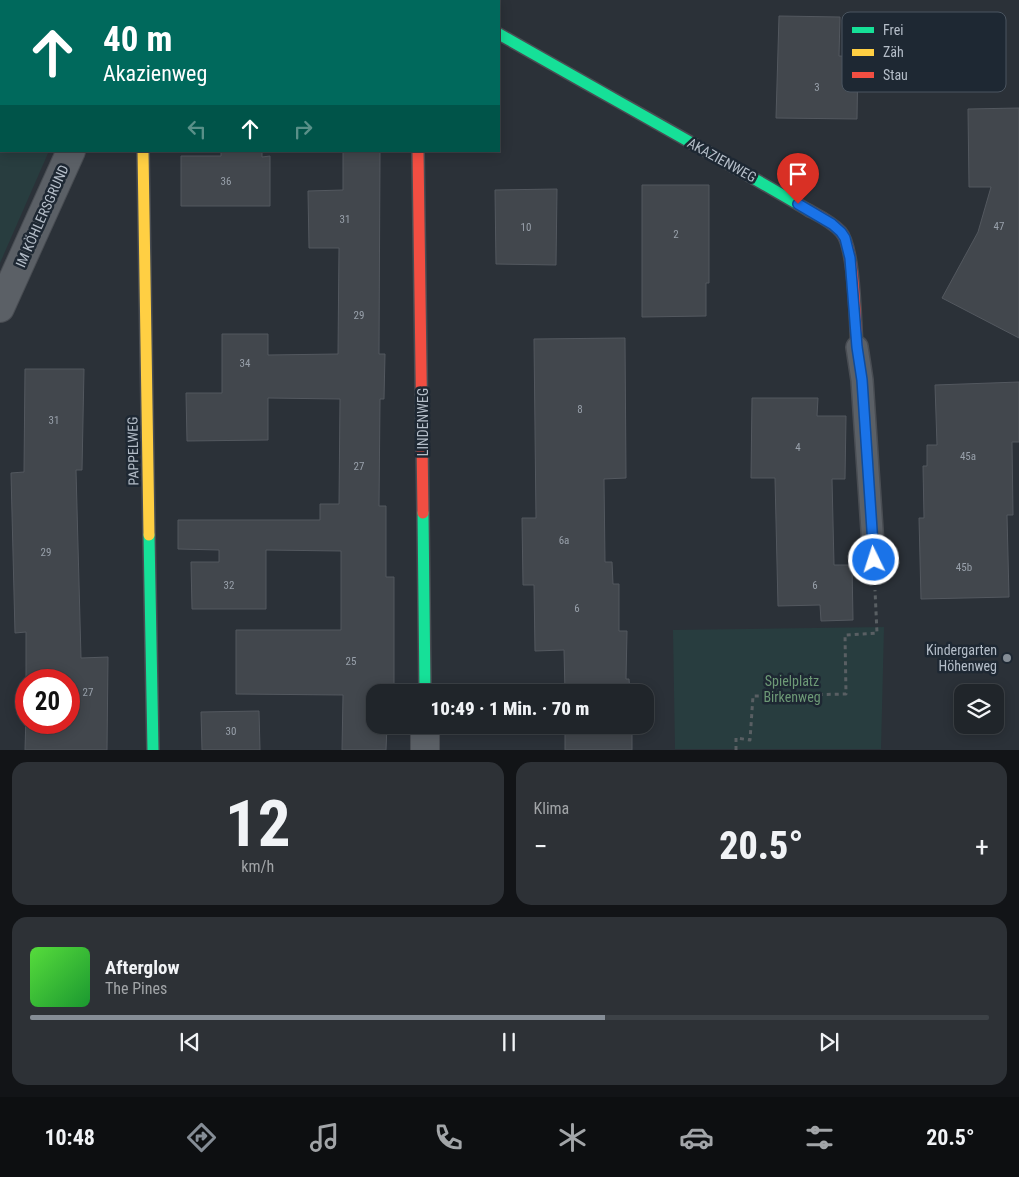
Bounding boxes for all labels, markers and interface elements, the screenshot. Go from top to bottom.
legend [842,12,1006,92]
text: 40 m [103,19,172,60]
icon: ahead [20,20,85,85]
text: Frei [883,22,903,38]
text: Zäh [883,44,904,60]
text: Akazienweg [103,61,207,86]
text: Stau [883,67,908,83]
house number: 3 [814,81,820,94]
icon: left [183,115,211,143]
icon: ahead [236,115,264,143]
icon: right [289,115,317,143]
street label: AKAZIENWEG [685,135,759,185]
pin [777,153,819,204]
icon: arrive [784,160,812,188]
street label: IM KÖHLERSGRUND [12,162,72,270]
house number: 36 [221,175,231,188]
house number: 31 [340,213,350,226]
house number: 47 [994,220,1004,233]
house number: 10 [521,221,531,234]
house number: 2 [673,228,679,241]
house number: 29 [354,309,364,322]
house number: 34 [240,357,251,370]
street label: LINDENWEG [415,388,431,456]
house number: 8 [577,403,583,416]
house number: 31 [49,414,59,427]
street label: PAPPELWEG [124,416,142,486]
house number: 4 [795,441,801,454]
house number: 45a [960,450,976,463]
house number: 27 [354,460,364,473]
position arrow [847,533,899,585]
house number: 6a [559,534,569,547]
house number: 29 [41,546,51,559]
house number: 45b [956,561,972,574]
house number: 32 [224,579,234,592]
house number: 6 [812,579,818,592]
house number: 6 [574,602,580,615]
place label: Kindergarten Höhenweg [926,642,997,674]
marker: Kindergarten Höhenweg [1001,652,1013,664]
house number: 25 [346,655,356,668]
speed limit sign: 20 [15,669,80,734]
park label: Spielplatz Birkenweg [763,673,821,705]
map controls [954,684,1004,734]
button: layers [954,684,1004,734]
house number: 27 [83,686,93,699]
text: 10:49 · 1 Min. · 70 m [431,697,589,720]
house number: 30 [226,725,236,738]
text: 12 [225,786,291,862]
text: Klima [534,799,569,818]
text: 20.5° [719,824,803,868]
text: − [534,830,548,863]
text: + [975,830,989,863]
text: km/h [241,857,274,876]
text: Afterglow [105,956,179,979]
text: The Pines [105,979,167,998]
icon: previous [176,1028,204,1056]
icon: pause [495,1028,523,1056]
icon: next [815,1028,843,1056]
icon: directions [184,1120,219,1155]
icon: music [307,1120,342,1155]
icon: phone [431,1120,466,1155]
icon: climate [555,1120,590,1155]
icon: car [679,1120,714,1155]
icon: filters [802,1120,837,1155]
text: 10:48 [44,1125,95,1150]
text: 20.5° [926,1125,975,1150]

